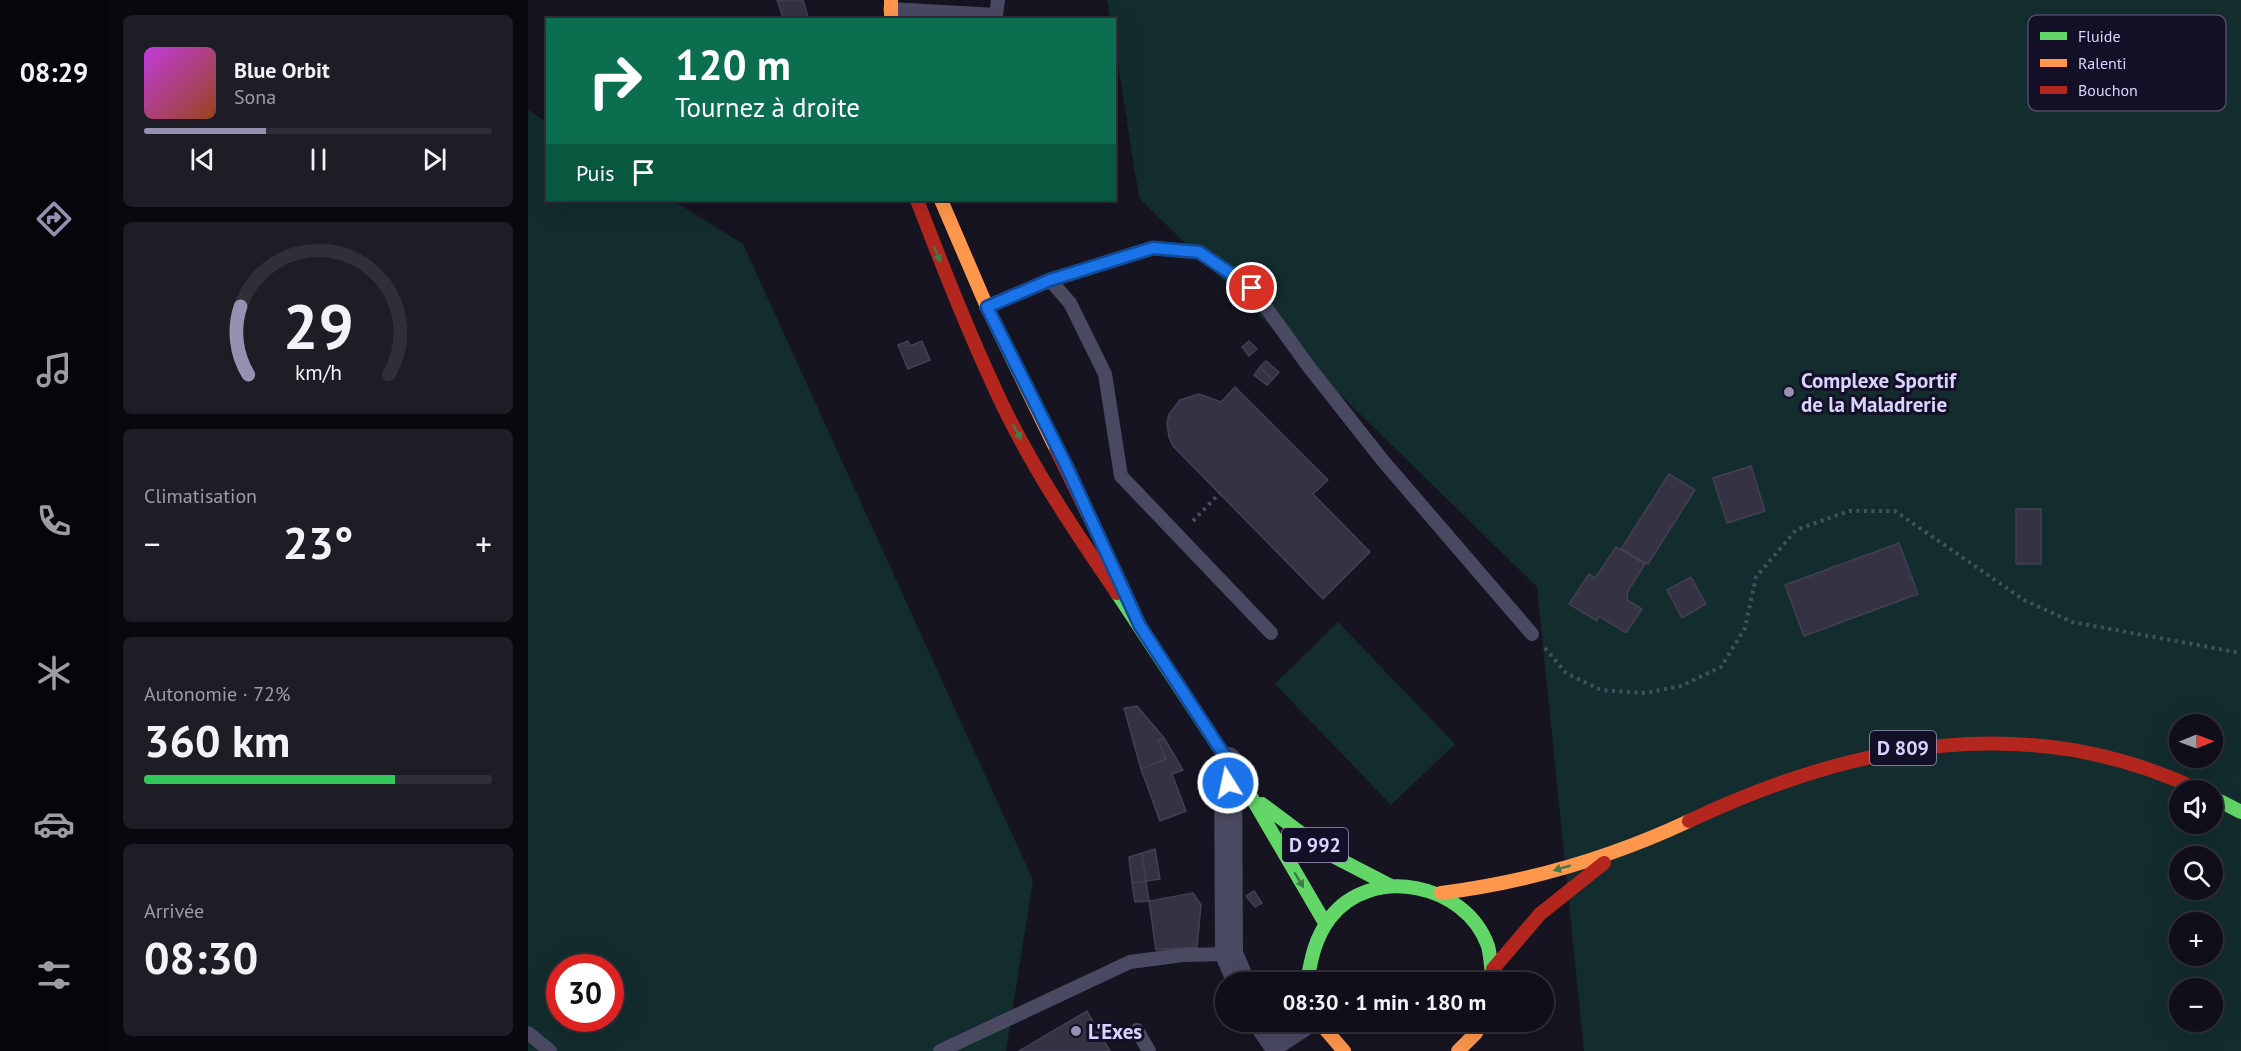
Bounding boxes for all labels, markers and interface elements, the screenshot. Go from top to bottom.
legend [2028,15,2226,111]
text: Fluide [2078,26,2121,46]
text: 120 m [675,37,791,92]
icon: right [576,42,654,120]
text: Ralenti [2078,53,2127,73]
text: 08:29 [20,55,88,89]
text: Blue Orbit [234,56,330,84]
text: Bouchon [2078,80,2138,100]
text: Sona [234,84,276,110]
text: Tournez à droite [675,90,860,124]
icon: previous [186,143,219,176]
icon: pause [302,143,335,176]
icon: next [418,143,451,176]
icon: arrive [627,156,660,189]
text: Puis [576,159,615,187]
icon: directions [33,198,75,240]
one-way arrow [933,246,943,264]
pin [1226,262,1277,313]
icon: arrive [1235,271,1268,304]
text: 29 [283,285,353,366]
icon: music [33,349,75,391]
text: km/h [294,359,341,387]
place label: Complexe Sportif de la Maladrerie [1801,367,1957,418]
marker: Complexe Sportif de la Maladrerie [1782,385,1796,399]
one-way arrow [1012,424,1022,441]
text: Climatisation [144,483,257,509]
icon: phone [33,500,75,542]
text: 23° [283,513,353,571]
text: − [144,522,161,565]
text: + [475,522,492,565]
icon: climate [33,652,75,694]
text: Autonomie · 72% [144,681,290,707]
text: 360 km [144,711,290,769]
north arrow [2169,714,2223,768]
map controls [2169,714,2223,1032]
road number: D 809 [1870,731,1936,765]
position arrow [1196,751,1260,815]
button: sound [2169,780,2223,834]
icon: car [33,803,75,845]
road number: D 992 [1282,828,1348,862]
button: search [2169,846,2223,900]
one-way arrow [1553,864,1571,873]
one-way arrow [1293,872,1304,888]
text: Arrivée [144,898,204,924]
button: + [2169,912,2223,966]
text: 08:30 [144,928,258,986]
icon: filters [33,954,75,996]
speed limit sign: 30 [546,954,624,1032]
button: − [2169,978,2223,1032]
text: 08:30 · 1 min · 180 m [1283,988,1486,1016]
place label: L'Exes [1088,1018,1142,1045]
marker: L'Exes [1069,1024,1083,1038]

